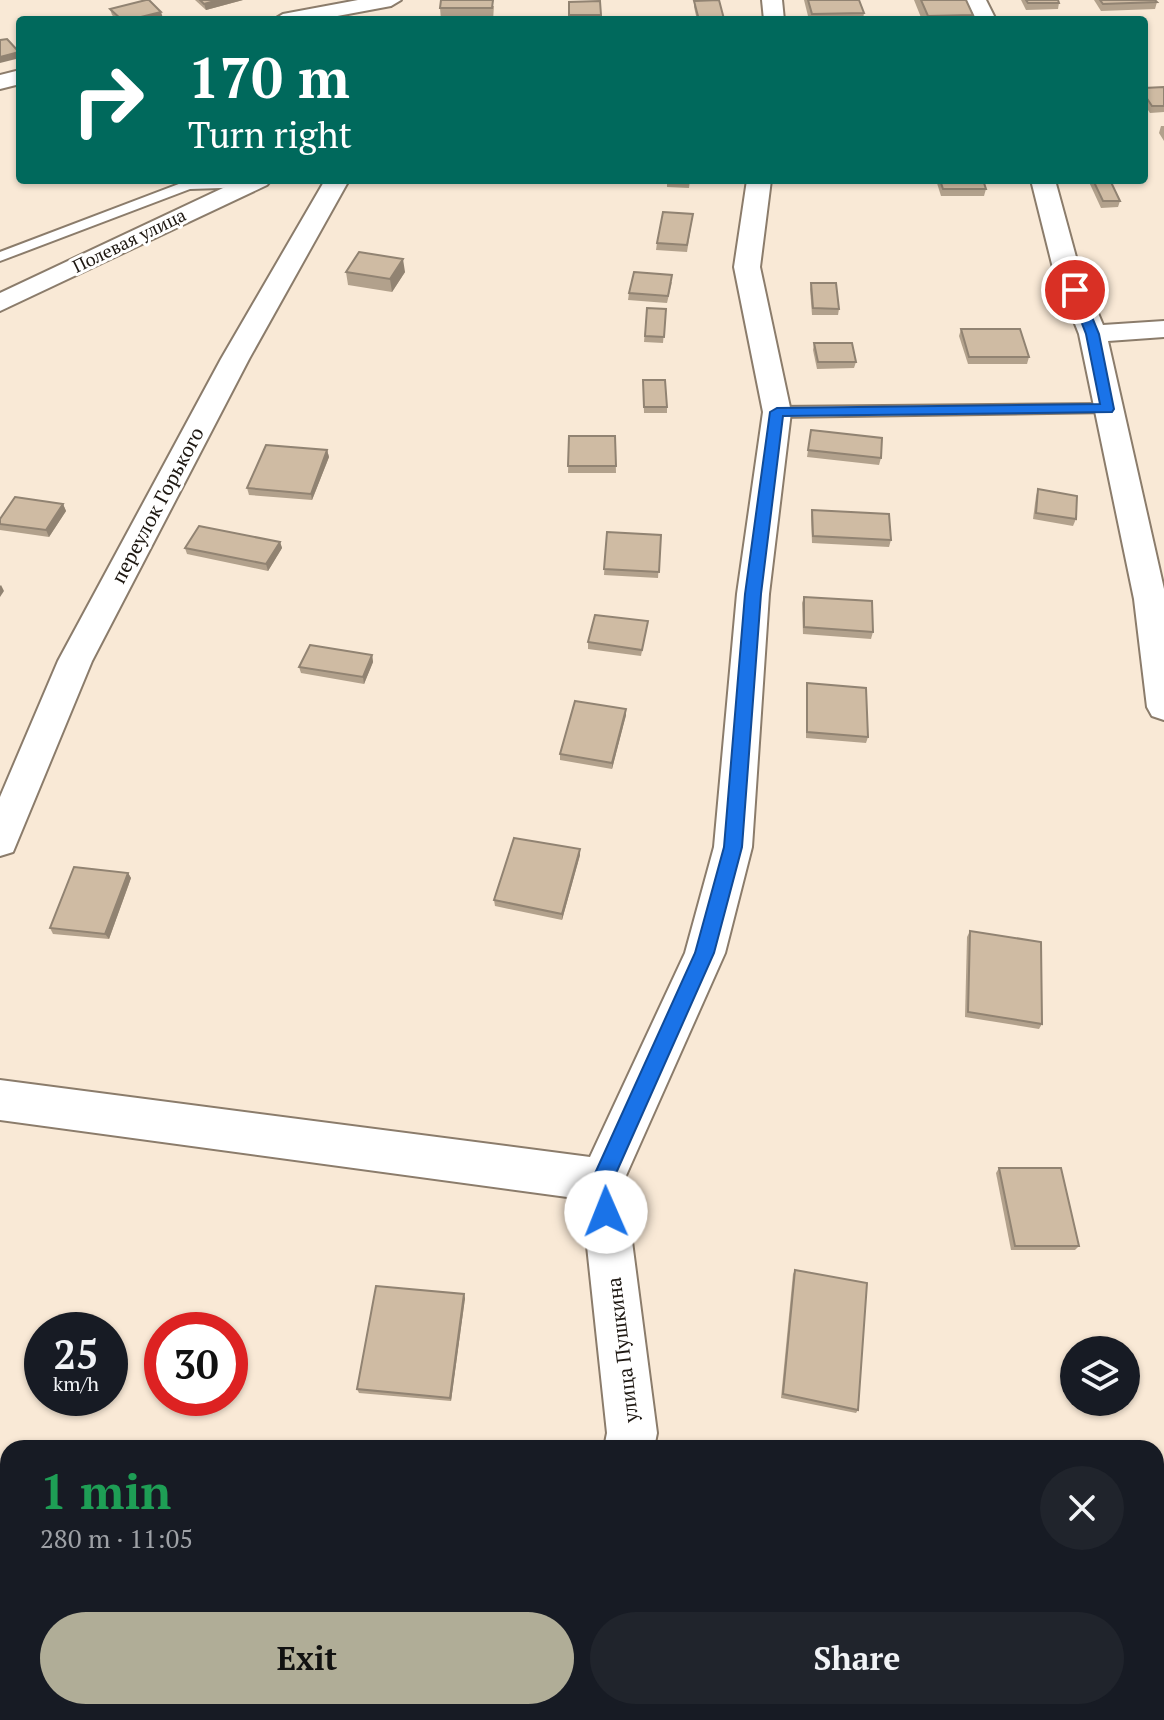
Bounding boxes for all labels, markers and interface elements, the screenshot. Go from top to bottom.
text: 170 m [188,40,350,114]
icon: right [56,48,160,152]
text: Turn right [188,111,352,158]
street label: Полевая улица [68,202,190,278]
pin [1041,256,1109,324]
icon: arrive [1053,268,1097,312]
street label: переулок Горького [104,422,210,588]
position arrow [564,1170,648,1254]
street label: улица Пушкина [600,1276,644,1425]
speed limit sign: 30 [144,1312,248,1416]
text: 25 [53,1327,99,1380]
map controls [1060,1336,1140,1416]
button: layers [1060,1336,1140,1416]
text: km/h [53,1370,99,1397]
text: 1 min [40,1459,171,1523]
button: close [1040,1466,1124,1550]
text: 280 m · 11:05 [40,1521,193,1555]
button: Exit [40,1612,574,1704]
button: Share [590,1612,1124,1704]

